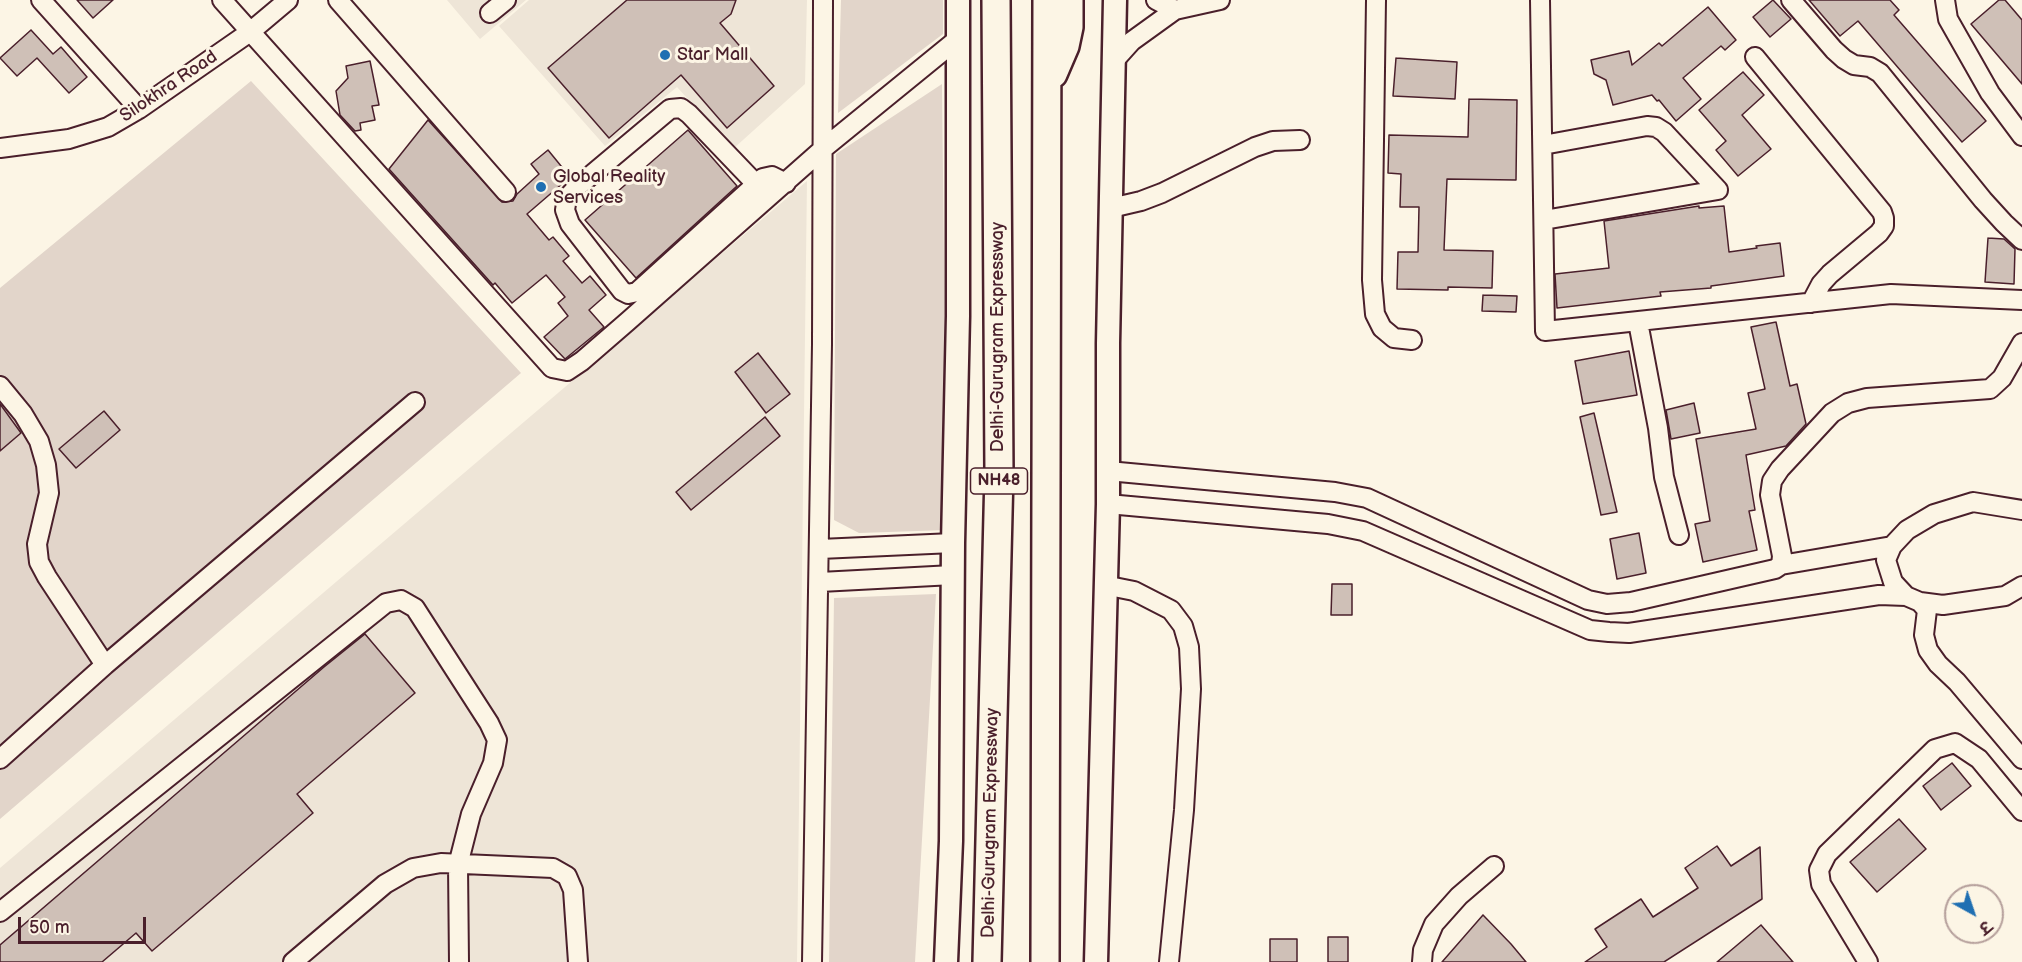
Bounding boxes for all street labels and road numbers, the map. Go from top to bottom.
street label: Silokhra Road [116,47,222,127]
street label: Delhi-Gurugram Expressway [987,222,1009,452]
road number: NH48 [970,468,1028,494]
street label: Delhi-Gurugram Expressway [978,708,1004,938]

